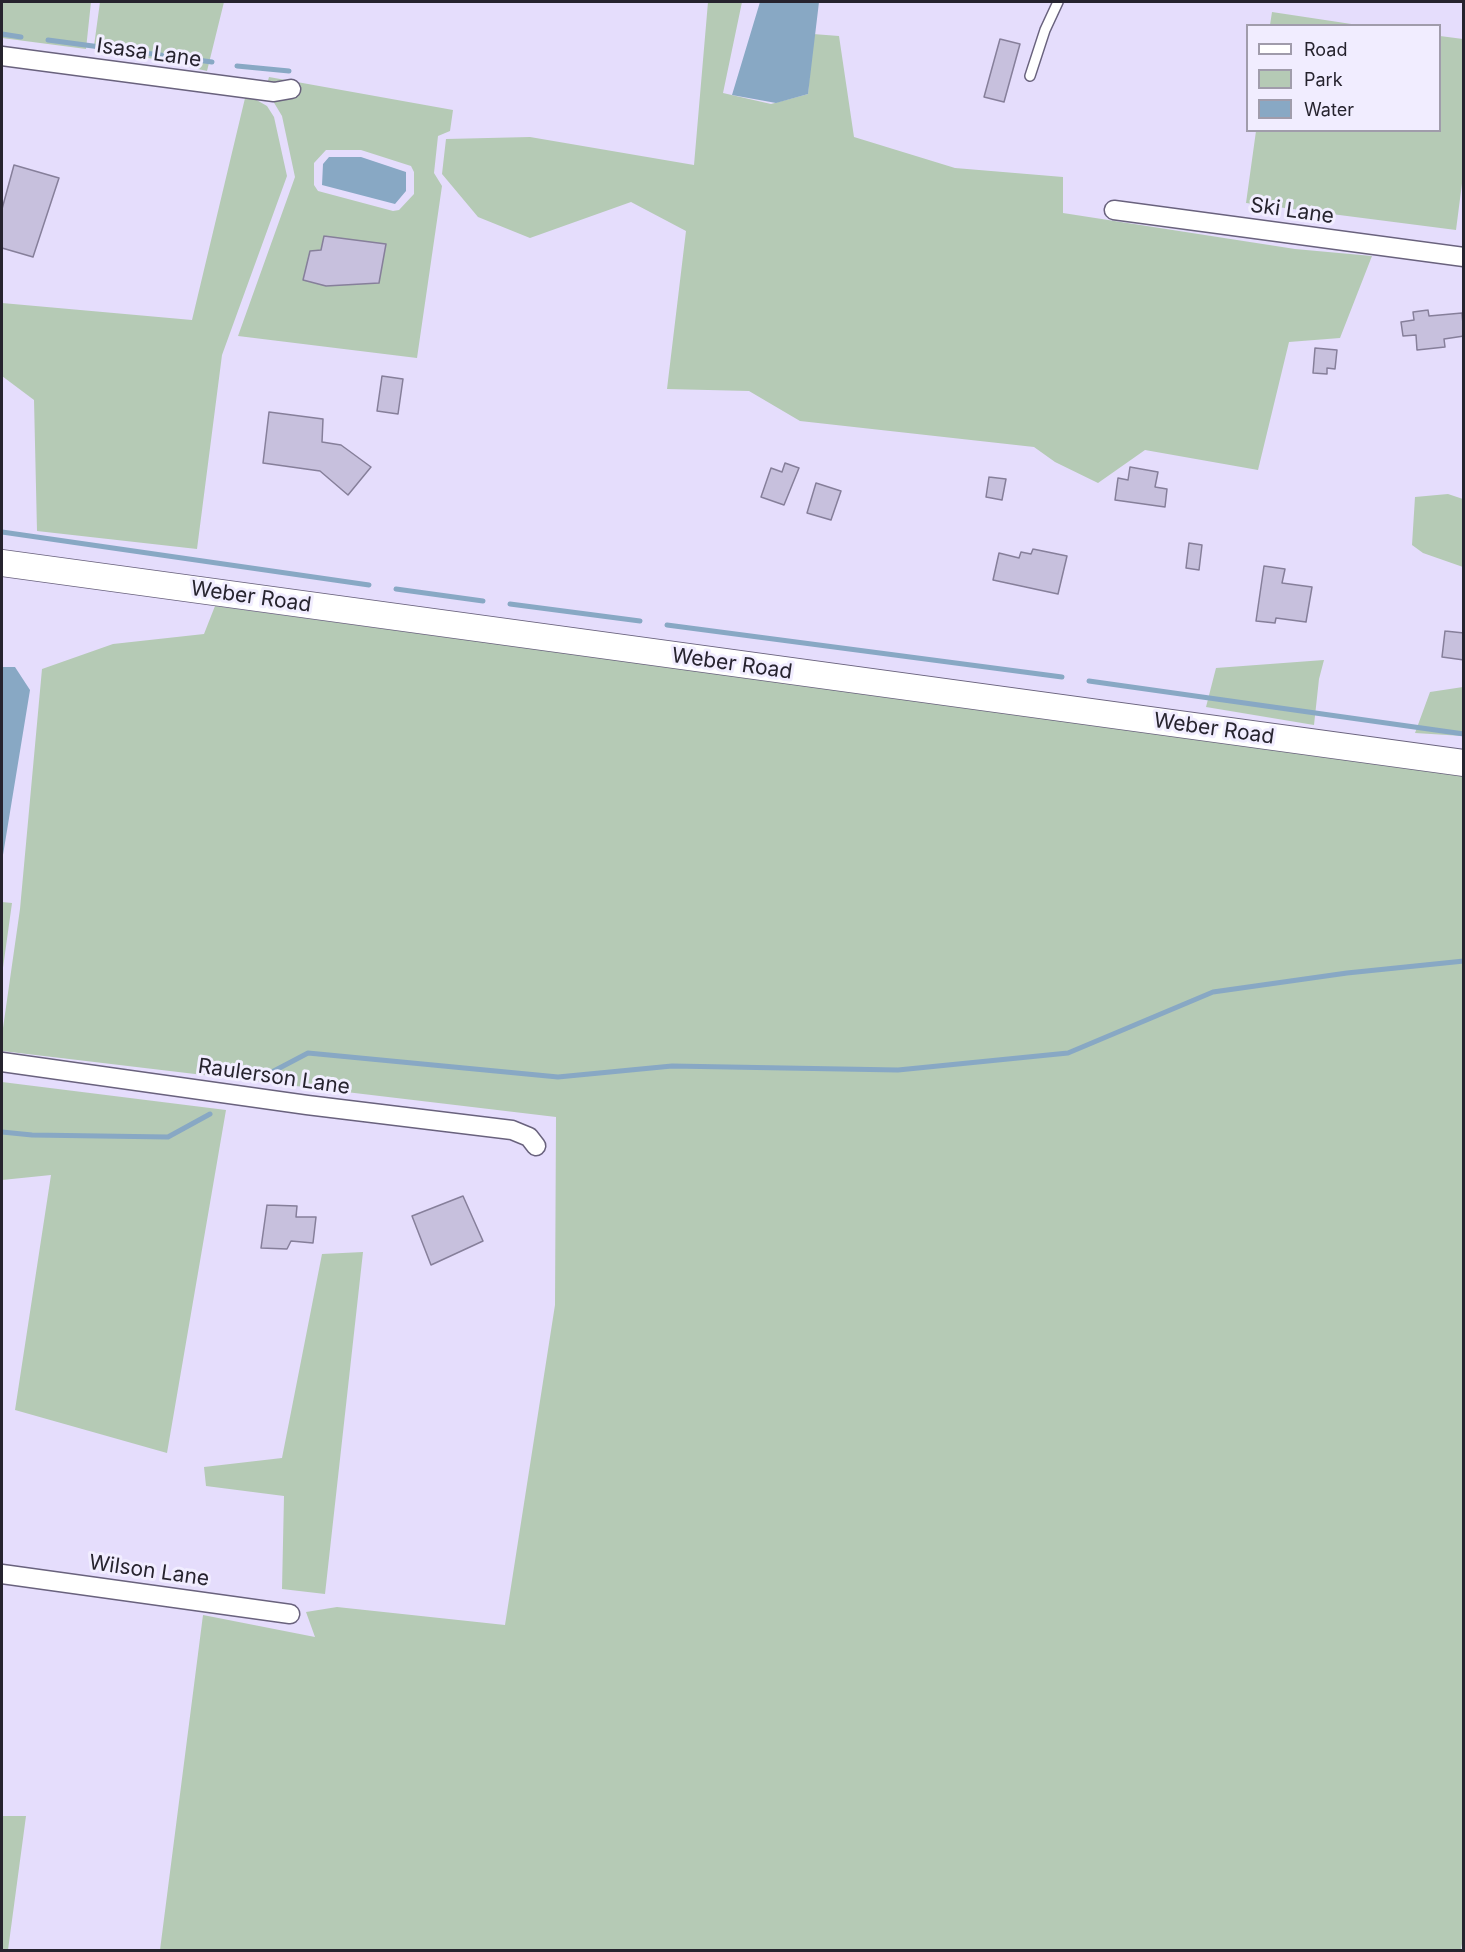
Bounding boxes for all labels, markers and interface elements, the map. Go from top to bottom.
legend [1246,24,1441,132]
street label: Isasa Lane [95,33,203,73]
text: Road [1304,39,1347,60]
text: Park [1304,69,1343,90]
text: Water [1304,99,1354,120]
street label: Ski Lane [1249,193,1335,229]
street label: Weber Road [189,576,313,618]
street label: Weber Road [670,643,794,685]
street label: Weber Road [1152,708,1276,750]
street label: Raulerson Lane [196,1054,352,1100]
street label: Wilson Lane [87,1550,211,1592]

